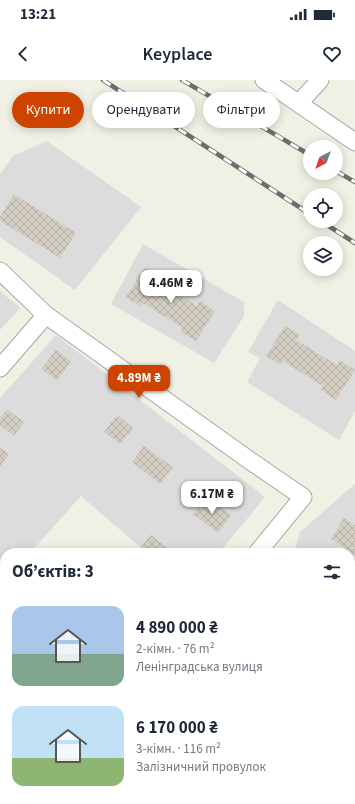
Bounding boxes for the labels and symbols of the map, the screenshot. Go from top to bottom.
north arrow [303,140,343,180]
pin: 4.46M ₴ [134,270,208,304]
pin: 4.89M ₴ [102,365,176,399]
pin: 6.17M ₴ [175,481,249,515]

